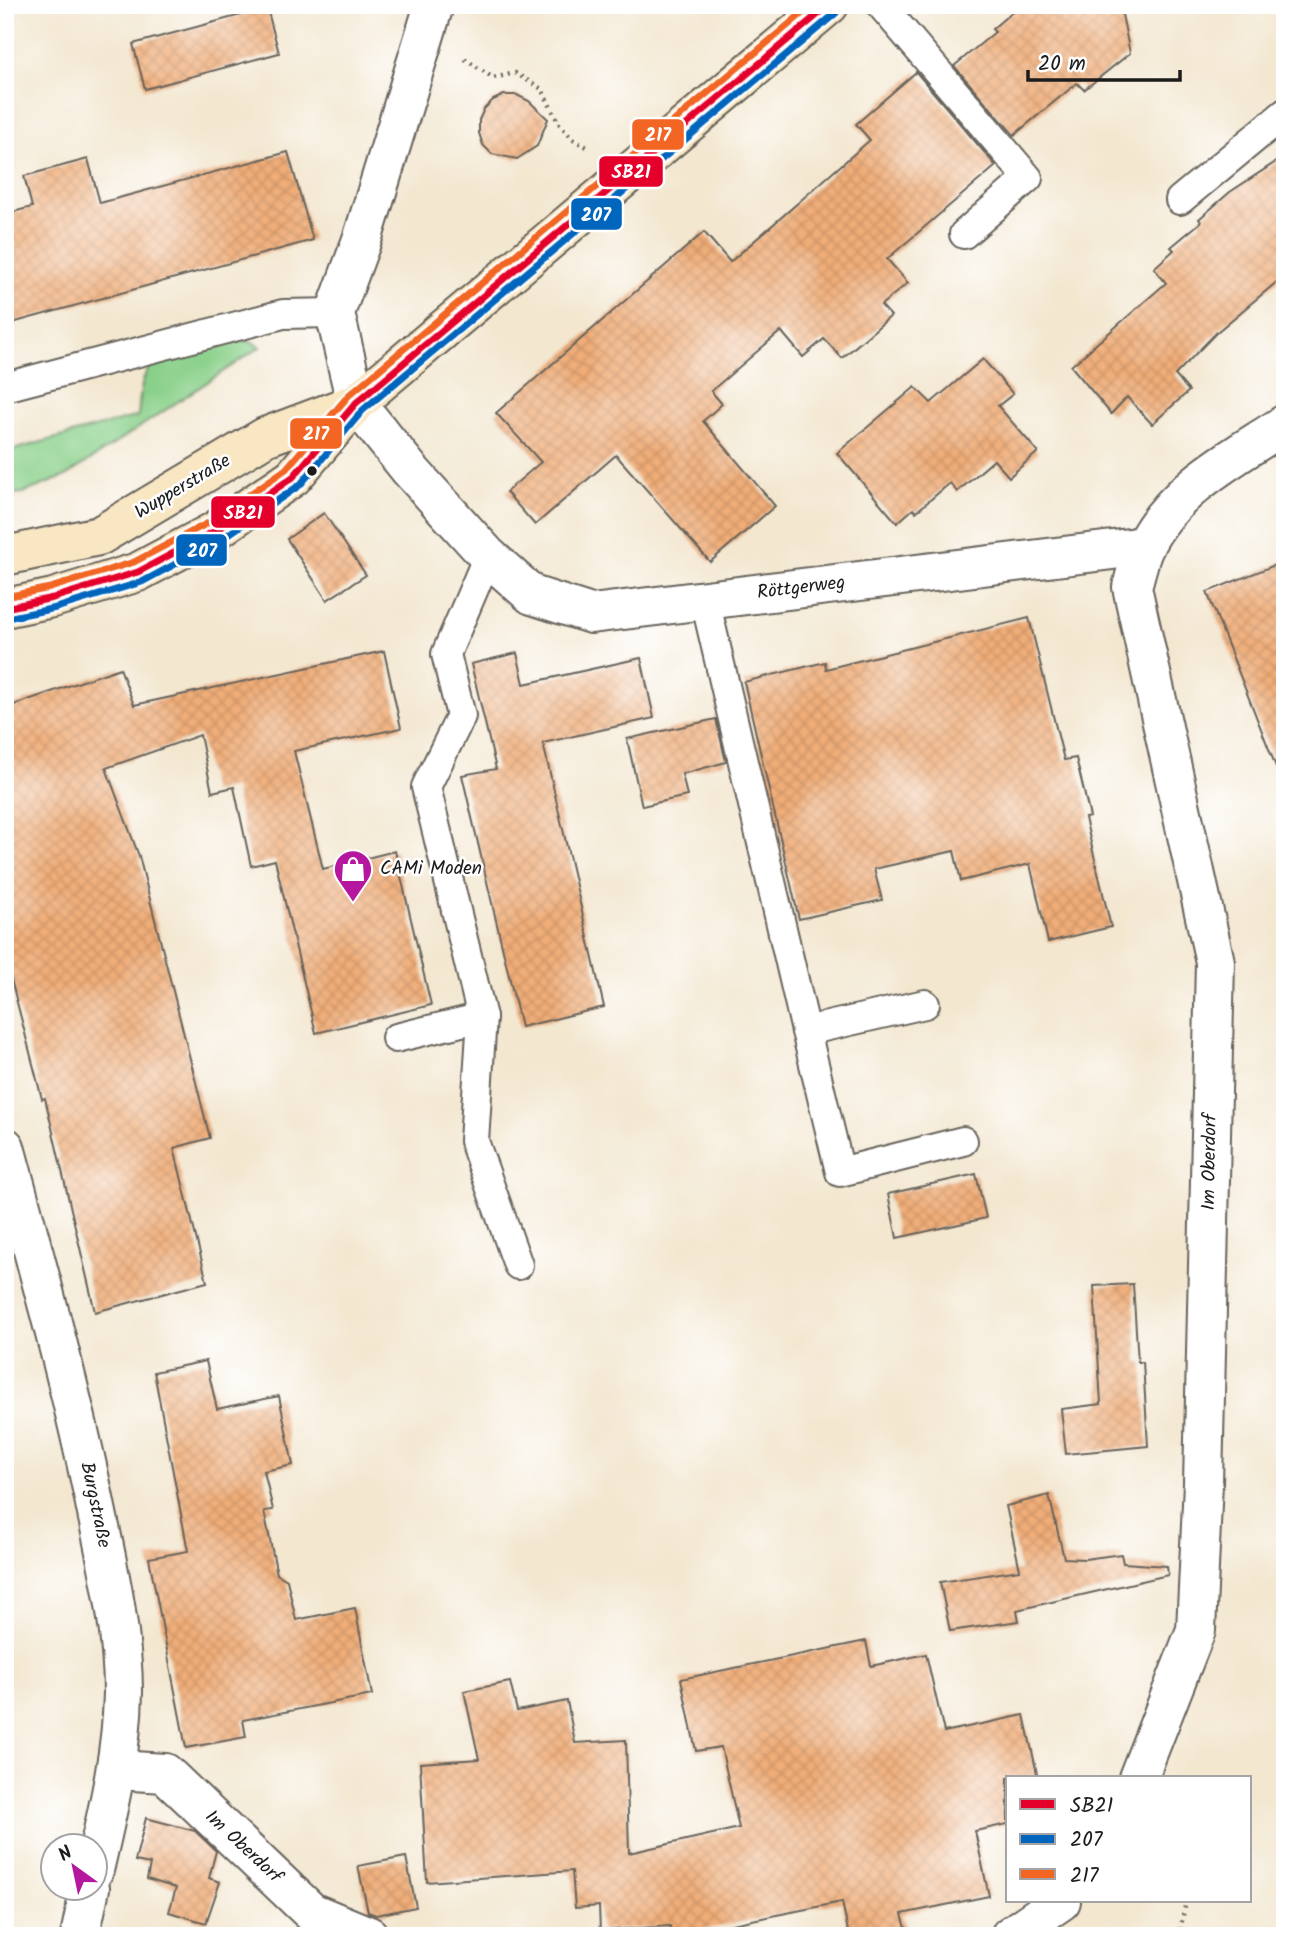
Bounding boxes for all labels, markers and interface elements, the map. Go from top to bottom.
scale bar [1028,38,1180,82]
text: 20 m [1038,48,1086,81]
line badge: 217 [631,118,685,151]
text: 217 [645,121,672,151]
line badge: SB21 [598,155,664,188]
text: SB21 [611,158,651,188]
line badge: 207 [570,197,623,231]
text: 207 [581,201,612,231]
line badge: 217 [289,417,343,450]
text: 217 [303,420,330,450]
street label: Wupperstraße [129,446,237,527]
unlabelled marker [305,464,319,478]
line badge: SB21 [210,495,276,529]
text: SB21 [223,499,263,529]
line badge: 207 [175,533,228,567]
text: 207 [187,537,218,567]
street label: Röttgerweg [755,568,847,608]
shop icon: CAMi Moden [332,848,374,903]
place label: CAMi Moden [380,854,482,884]
street label: Im Oberdorf [1194,1112,1226,1211]
street label: Burgstraße [71,1459,119,1551]
legend [1006,1776,1252,1902]
text: SB21 [1070,1790,1113,1823]
street label: Im Oberdorf [197,1803,290,1892]
text: 207 [1070,1824,1104,1857]
north arrow [38,1832,108,1902]
text: N [53,1839,79,1870]
text: 217 [1070,1860,1100,1893]

